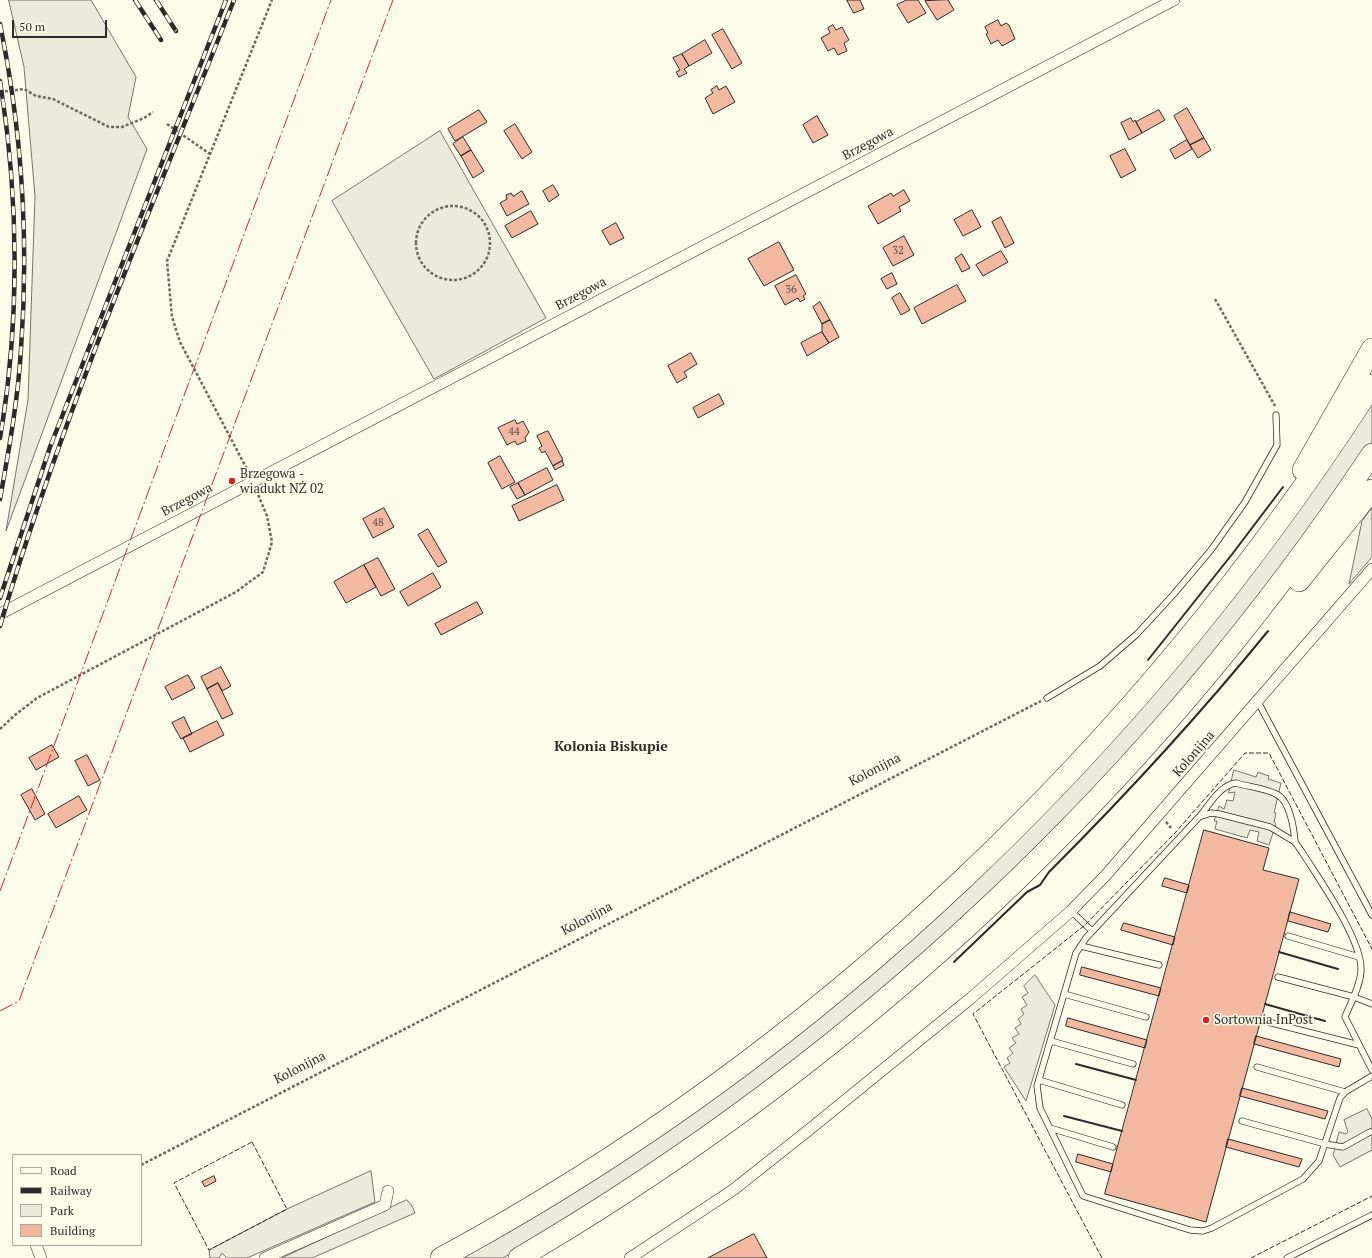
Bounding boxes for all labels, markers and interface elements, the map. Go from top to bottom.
scale bar [14,12,109,38]
text: 50 m [19,19,45,34]
street label: Brzegowa [840,124,896,164]
house number: 32 [892,244,904,258]
street label: Brzegowa [553,274,609,314]
house number: 36 [785,283,797,297]
house number: 44 [508,425,520,439]
place label: Brzegowa - wiadukt NŻ 02 [240,466,324,497]
marker: Brzegowa - wiadukt NŻ 02 [227,476,237,486]
street label: Brzegowa [159,480,215,520]
house number: 48 [372,516,384,530]
street label: Kolonijna [1170,728,1218,780]
district label: Kolonia Biskupie [554,739,668,755]
street label: Kolonijna [847,750,903,790]
street label: Kolonijna [559,899,615,939]
place label: Sortownia InPost [1214,1012,1313,1028]
marker: Sortownia InPost [1201,1015,1211,1025]
street label: Kolonijna [272,1048,328,1088]
legend [12,1154,142,1246]
text: Road [50,1163,77,1178]
text: Railway [50,1183,92,1198]
text: Park [50,1203,74,1218]
text: Building [50,1223,95,1238]

